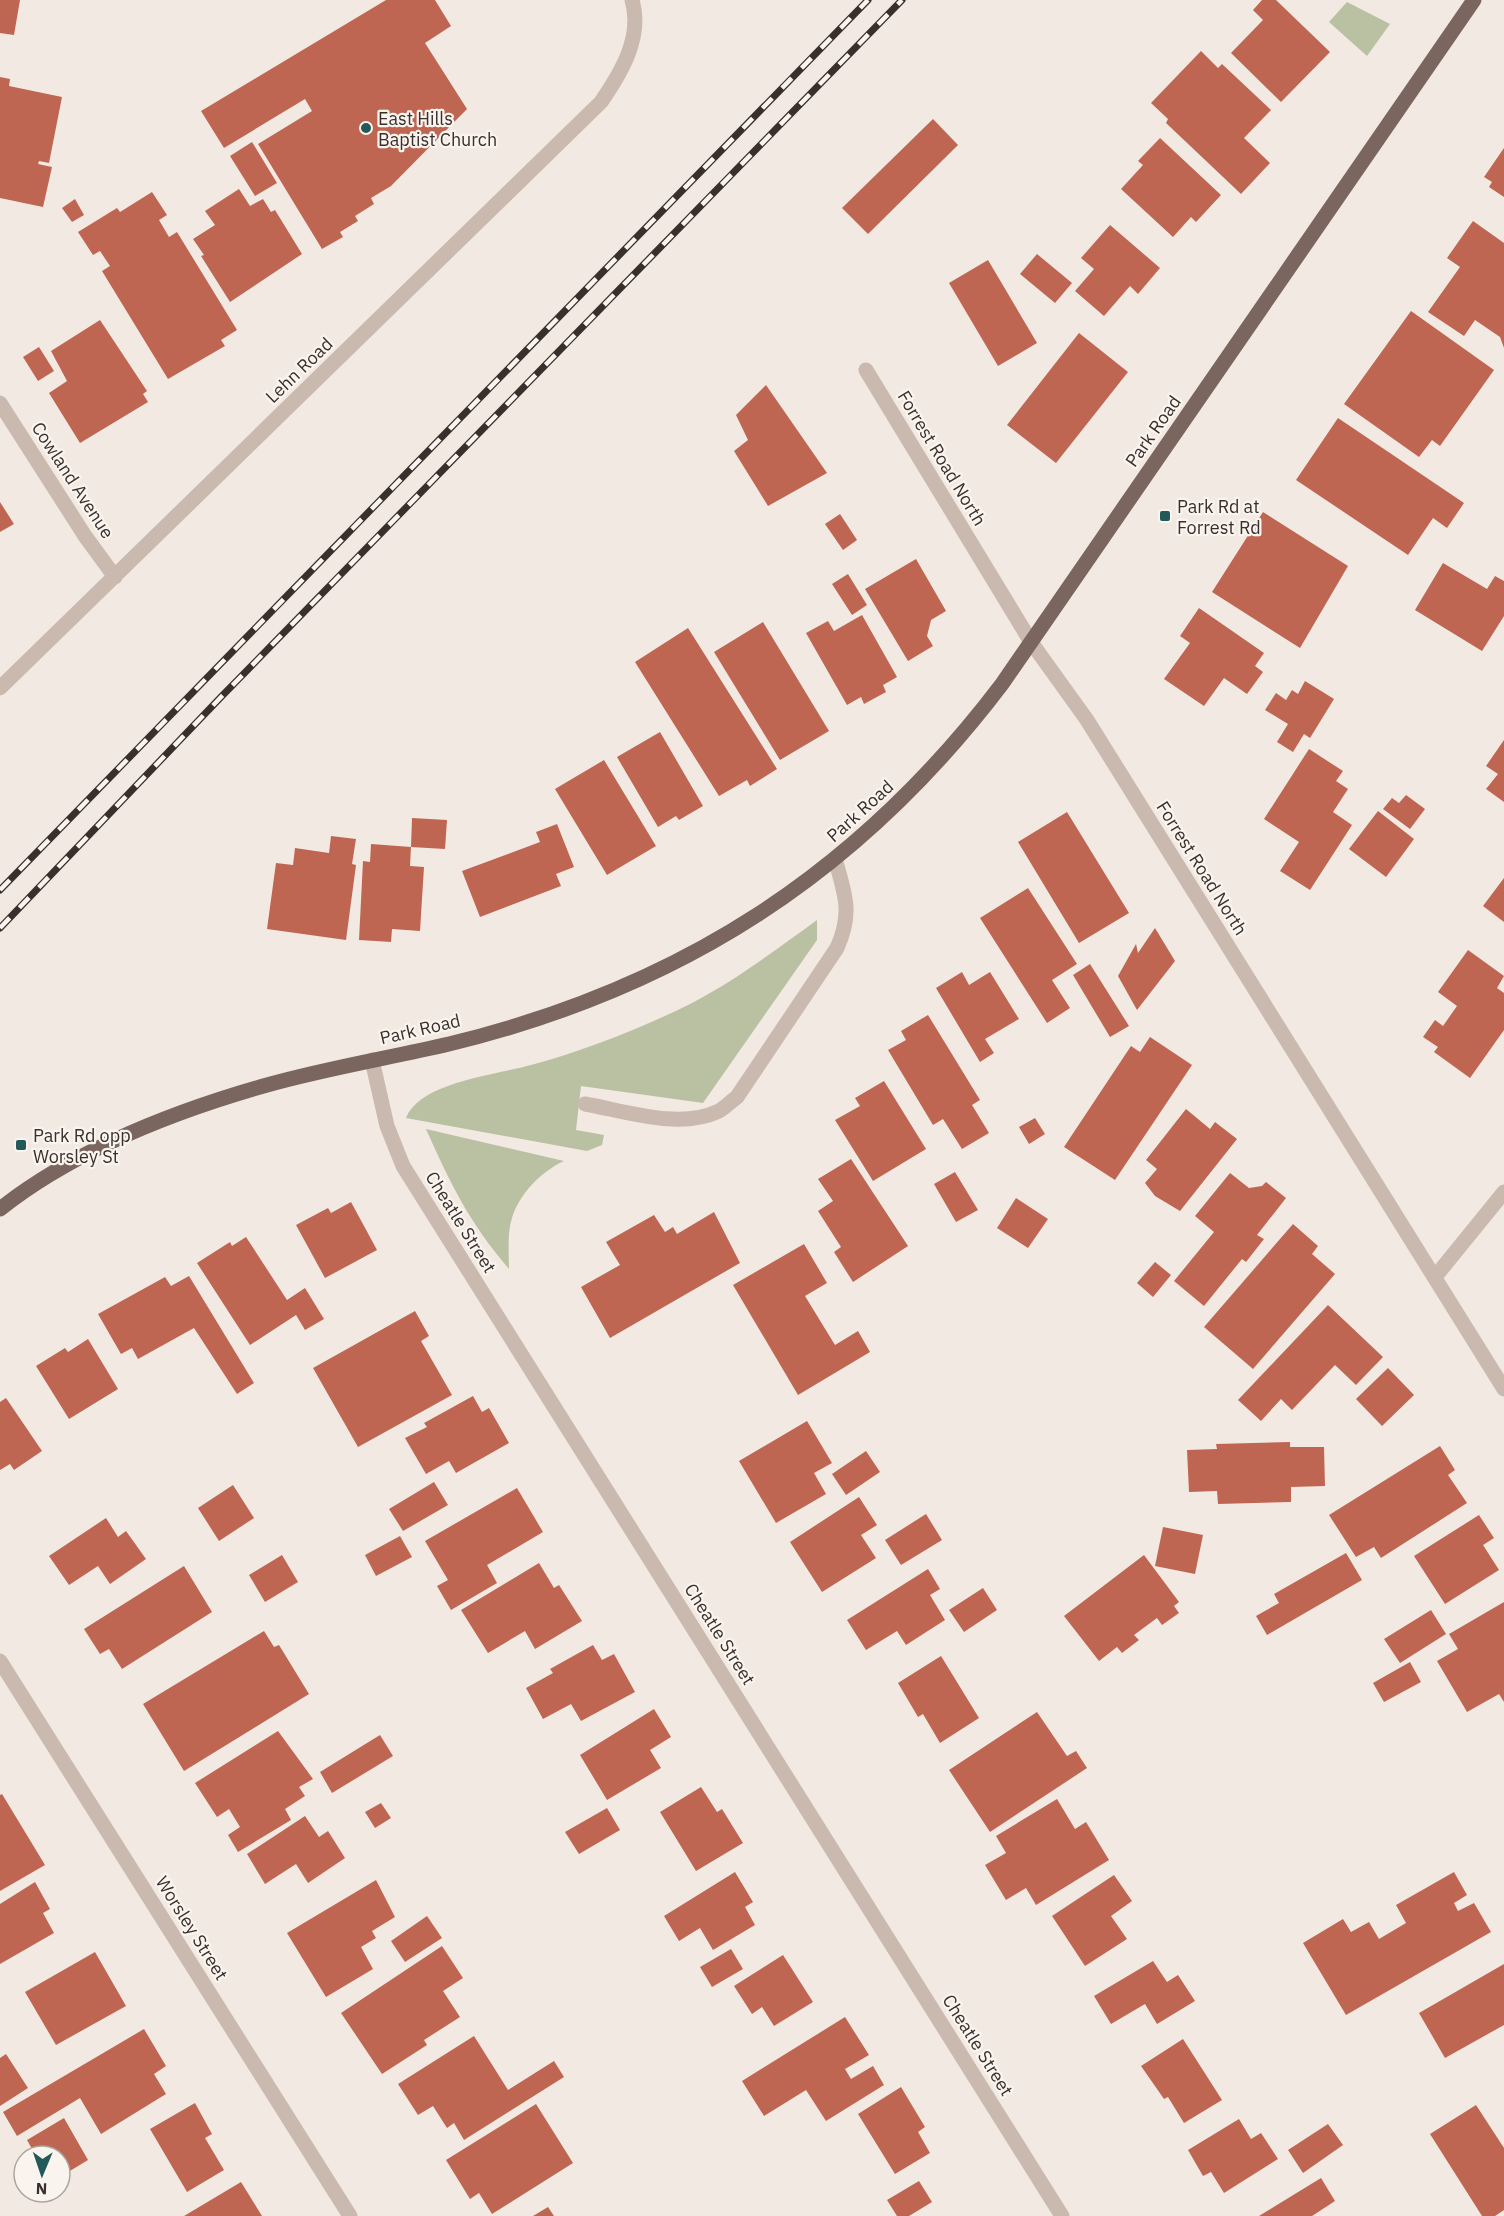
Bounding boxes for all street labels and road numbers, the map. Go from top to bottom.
street label: Lehn Road [261,332,337,408]
street label: Forrest Road North [893,386,991,530]
street label: Park Road [1120,391,1186,471]
street label: Cowland Avenue [27,417,119,543]
street label: Park Road [822,775,898,847]
street label: Forrest Road North [1152,797,1252,939]
street label: Park Road [377,1009,463,1049]
street label: Cheatle Street [421,1167,501,1277]
street label: Cheatle Street [680,1579,760,1689]
street label: Worsley Street [151,1872,233,1984]
street label: Cheatle Street [938,1990,1018,2100]

